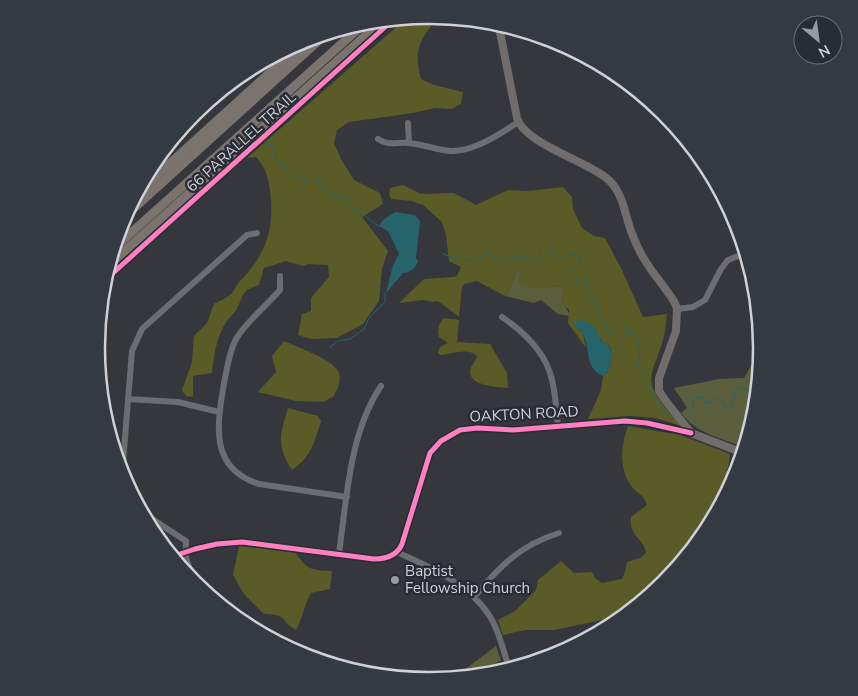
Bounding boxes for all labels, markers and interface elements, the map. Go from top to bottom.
north arrow [793,15,843,65]
text: N [815,40,833,62]
street label: 66 PARALLEL TRAIL [182,87,300,197]
street label: OAKTON ROAD [469,401,579,427]
place label: Baptist Fellowship Church [405,561,530,598]
marker: Baptist Fellowship Church [389,574,401,586]

